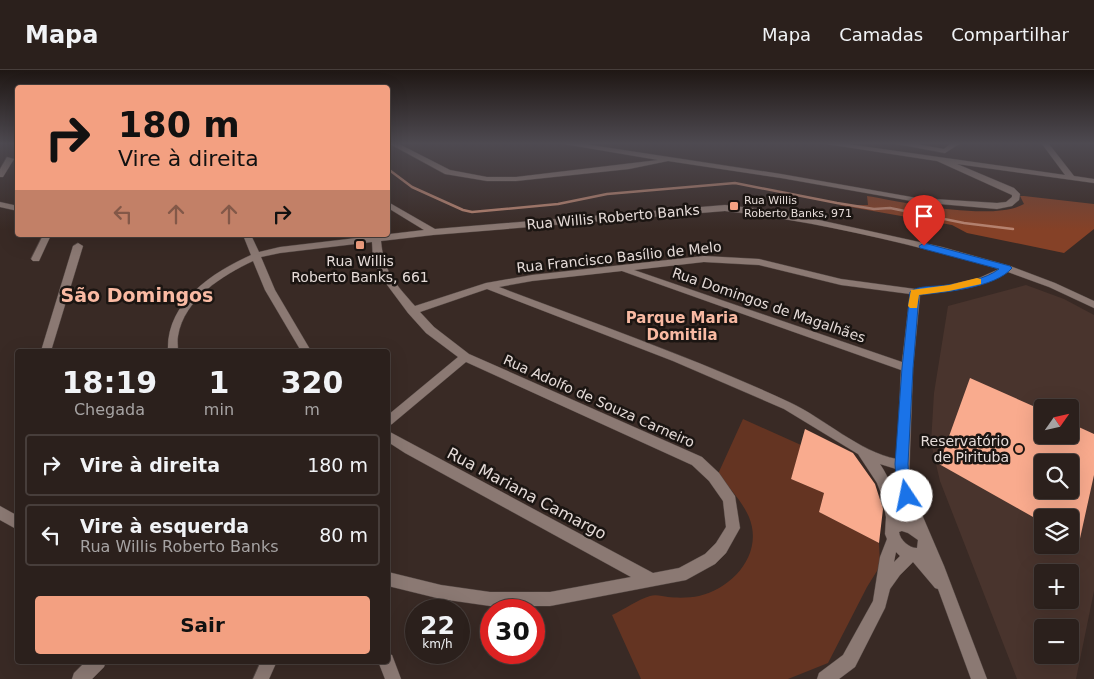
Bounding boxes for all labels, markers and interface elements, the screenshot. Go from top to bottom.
text: Mapa [25,21,98,49]
text: Mapa [762,24,811,45]
text: Camadas [839,24,923,45]
text: Compartilhar [951,24,1069,45]
icon: right [35,105,100,170]
text: 180 m [118,105,240,145]
text: Vire à direita [118,146,259,171]
place label: Rua Willis Roberto Banks, 971 [744,194,852,220]
pin [903,195,945,246]
icon: left [109,200,137,228]
icon: ahead [162,200,190,228]
icon: ahead [215,200,243,228]
icon: right [268,200,296,228]
marker: Rua Willis Roberto Banks, 971 [728,200,740,212]
street label: Rua Willis Roberto Banks [526,201,700,233]
icon: arrive [910,202,938,230]
street label: Rua Francisco Basílio de Melo [516,238,722,276]
marker: Rua Willis Roberto Banks, 661 [354,239,366,251]
place label: Rua Willis Roberto Banks, 661 [291,253,429,285]
street label: Rua Domingos de Magalhães [670,264,868,346]
district label: São Domingos [61,284,213,306]
district label: Parque Maria Domitila [626,309,738,344]
street label: Rua Adolfo de Souza Carneiro [501,351,697,451]
text: 18:19 [62,365,157,400]
text: 1 [208,365,229,400]
text: 320 [281,365,343,400]
north arrow [1034,399,1079,444]
map controls [1034,399,1079,664]
text: Chegada [74,400,145,419]
text: min [204,400,234,419]
text: m [304,400,320,419]
place label: Reservatório de Pirituba [920,433,1009,465]
street label: Rua Mariana Camargo [444,443,610,543]
marker: Reservatório de Pirituba [1013,443,1025,455]
icon: right [37,451,65,479]
text: Vire à direita [80,454,220,476]
text: 180 m [307,454,368,476]
button: search [1034,454,1079,499]
position arrow [880,469,932,521]
button: layers [1034,509,1079,554]
text: Vire à esquerda [80,515,249,537]
icon: left [37,521,65,549]
text: 80 m [319,524,368,546]
text: Rua Willis Roberto Banks [80,537,279,556]
button: + [1034,564,1079,609]
button: Sair [35,596,370,654]
speed limit sign: 30 [480,599,545,664]
text: 22 [420,611,455,640]
button: − [1034,619,1079,664]
text: km/h [422,637,453,651]

